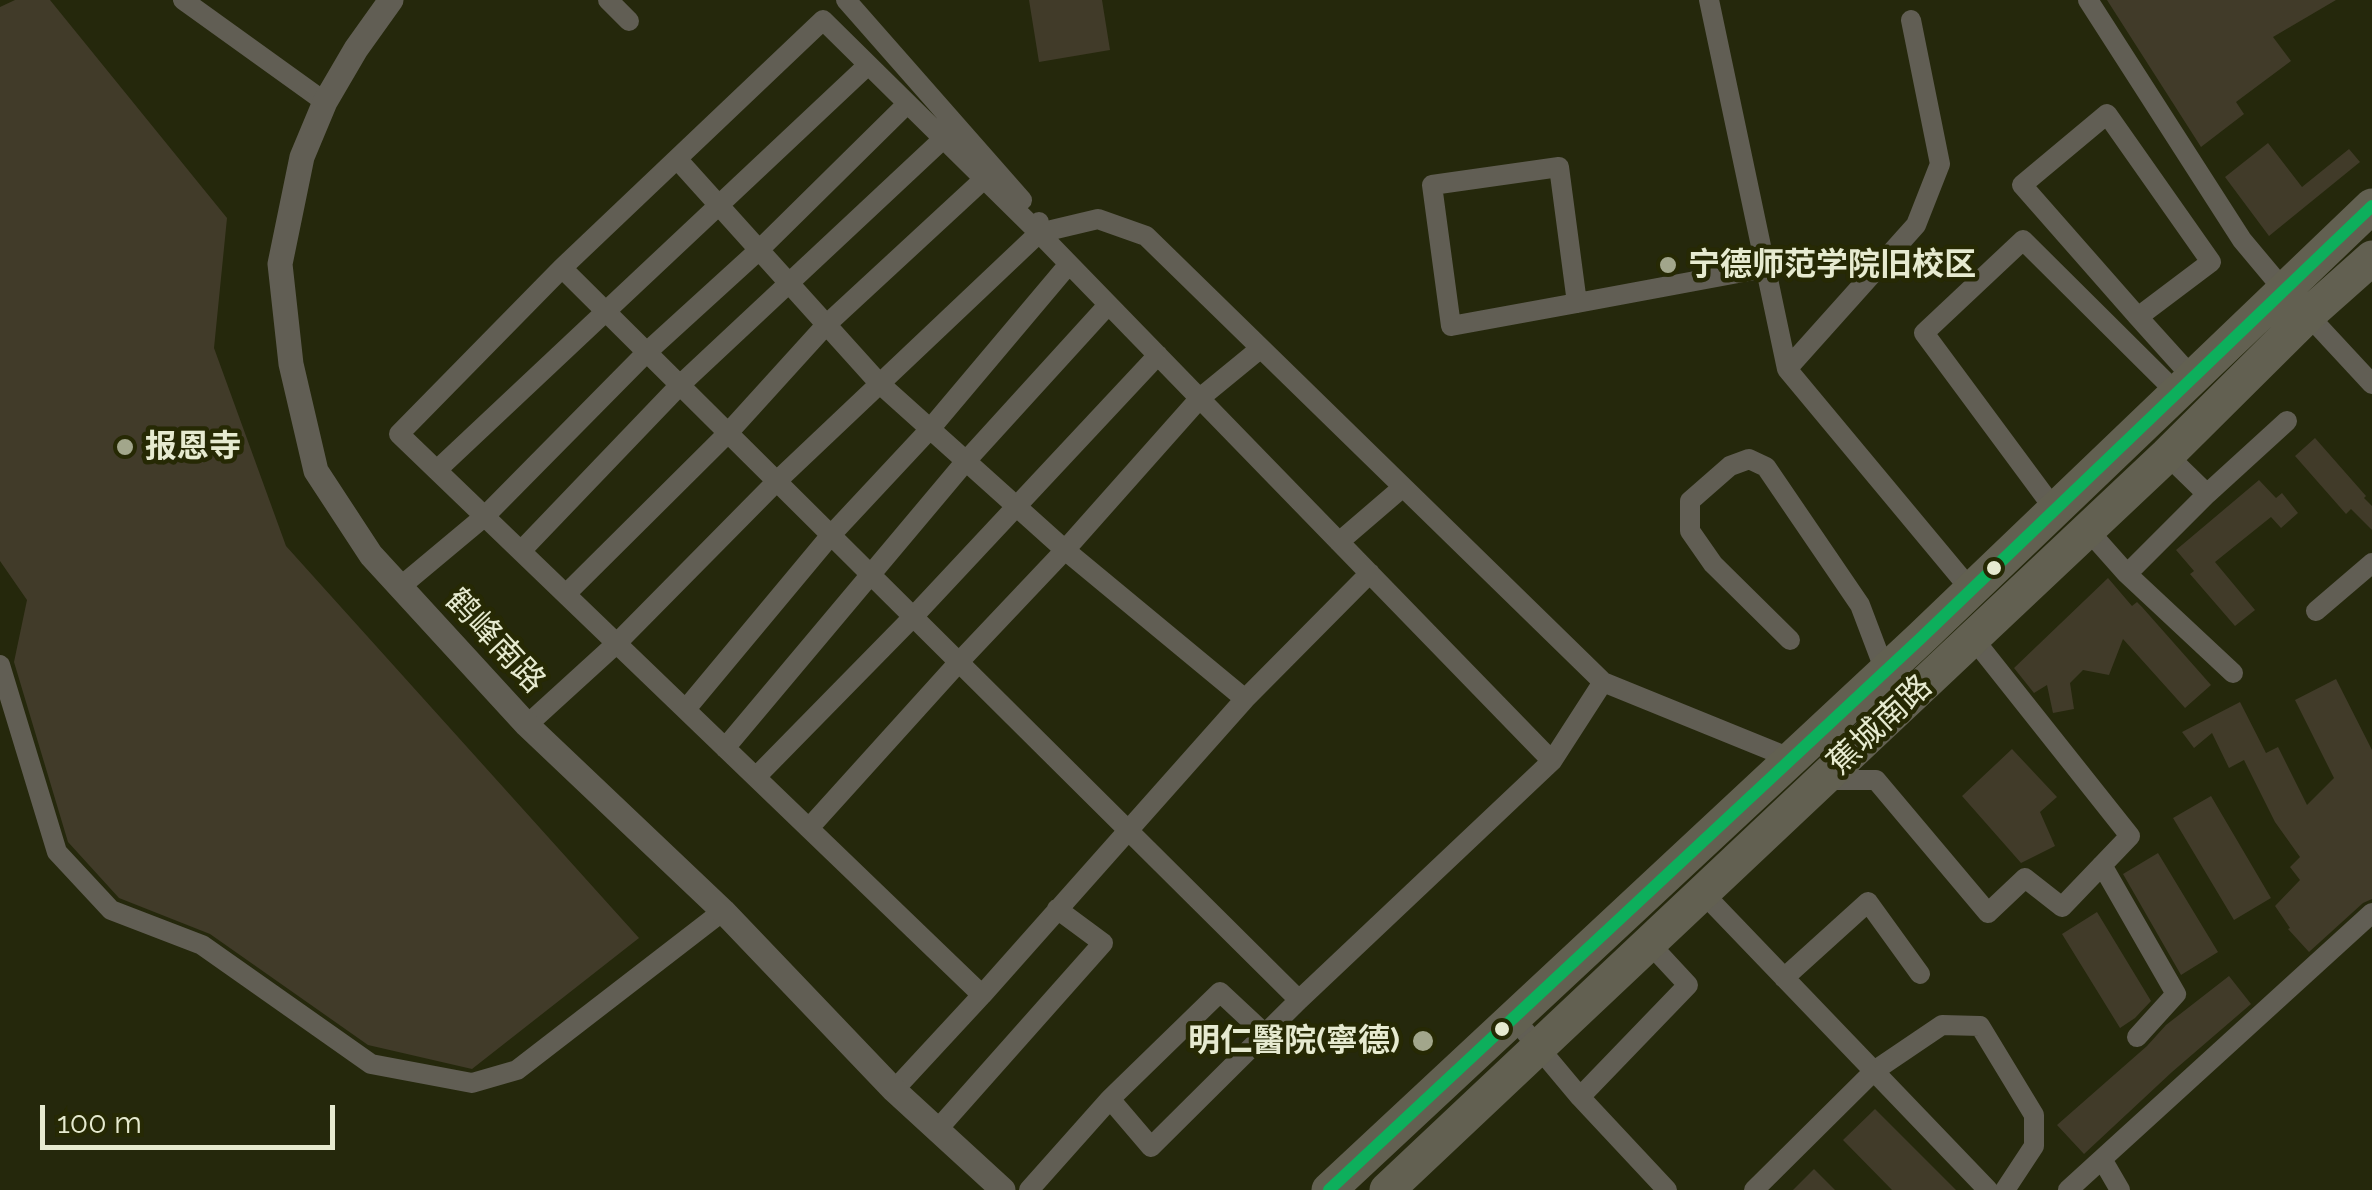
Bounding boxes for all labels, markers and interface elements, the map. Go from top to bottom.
place label: 宁德师范学院旧校区 [1688,246,1976,284]
marker: 宁德师范学院旧校区 [1657,254,1679,276]
place label: 报恩寺 [145,428,241,466]
marker: 报恩寺 [114,436,136,458]
unlabelled marker [1984,558,2004,578]
street label: 鹤峰南路 [437,581,553,701]
street label: 蕉城南路 [1820,667,1940,783]
unlabelled marker [1492,1019,1512,1039]
place label: 明仁醫院(寧德) [1188,1022,1400,1060]
marker: 明仁醫院(寧德) [1410,1028,1436,1054]
scale bar [45,1085,340,1147]
text: 100 m [57,1105,142,1140]

